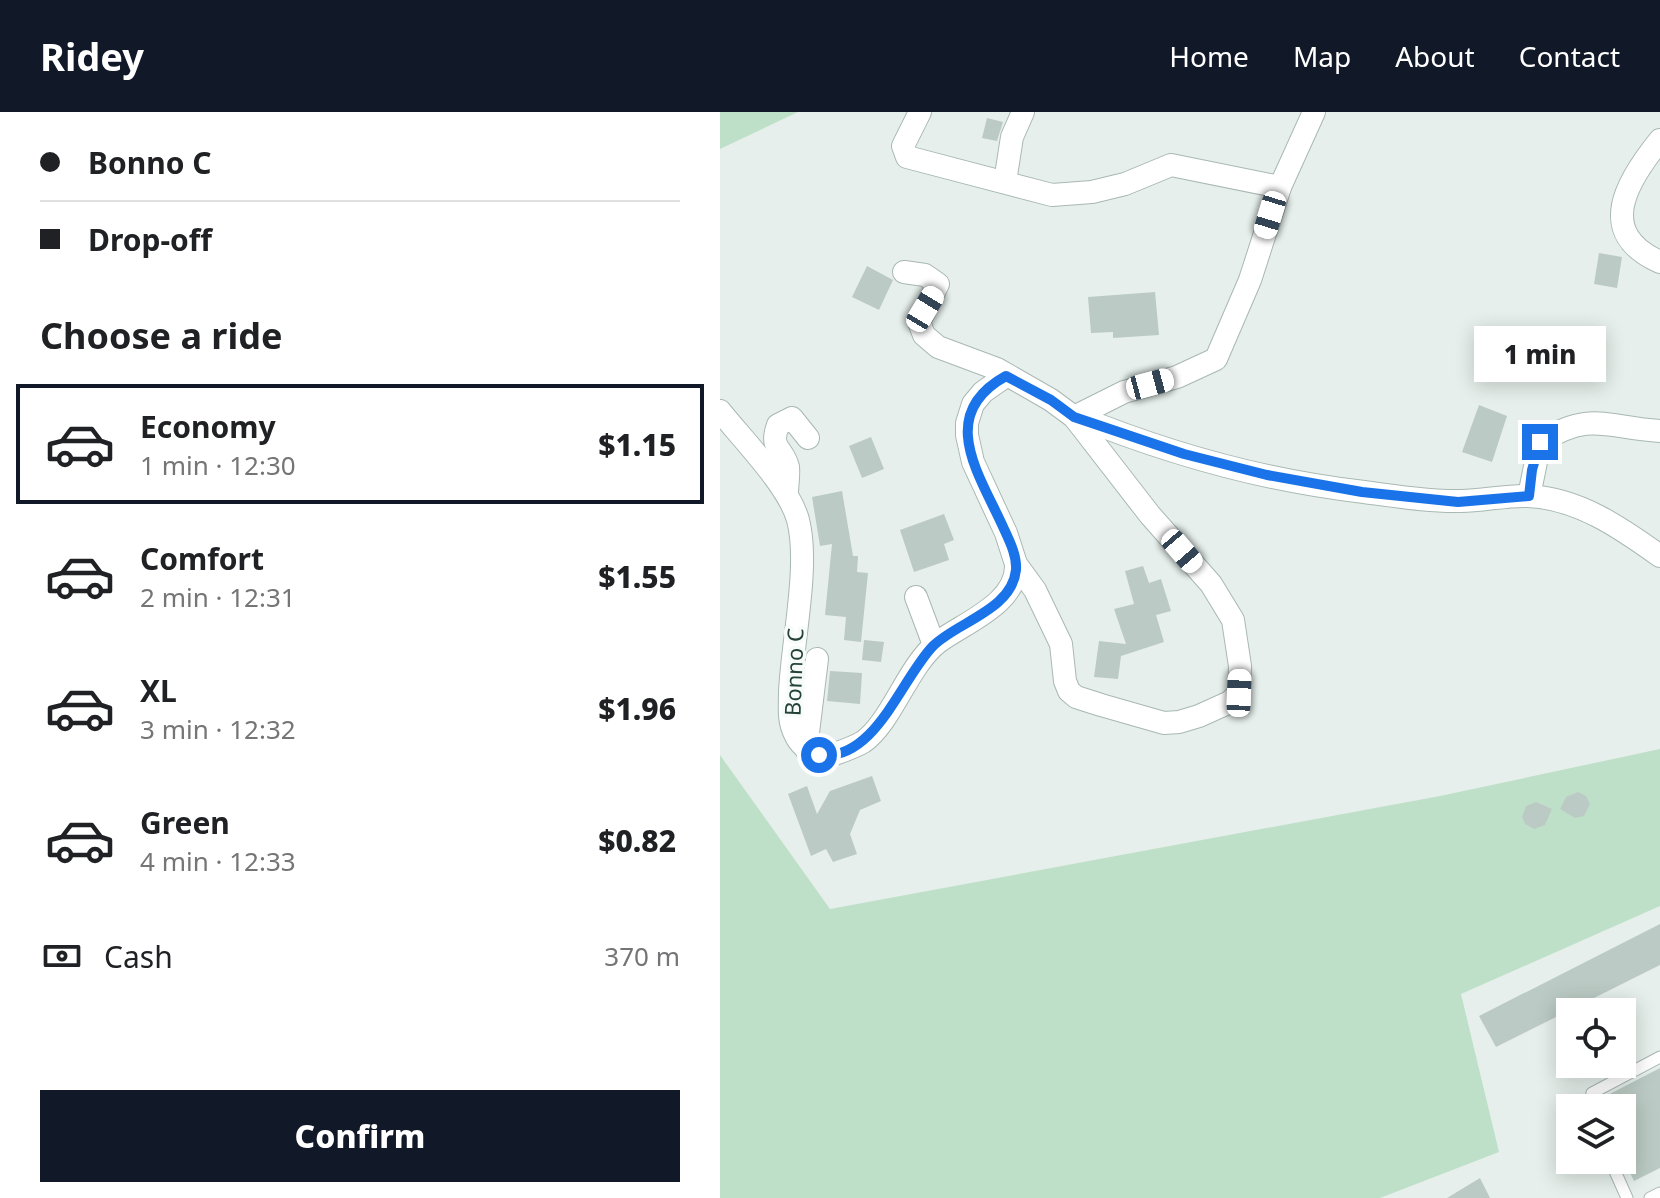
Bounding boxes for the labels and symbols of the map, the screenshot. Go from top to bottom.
car [1252,189,1288,241]
car [902,282,948,336]
callout: 1 min [1474,326,1606,382]
car [1124,366,1176,402]
route end [1522,424,1558,460]
car [1157,525,1207,577]
street label: Bonno C [776,628,810,716]
car [1226,669,1252,717]
route start [801,737,837,773]

